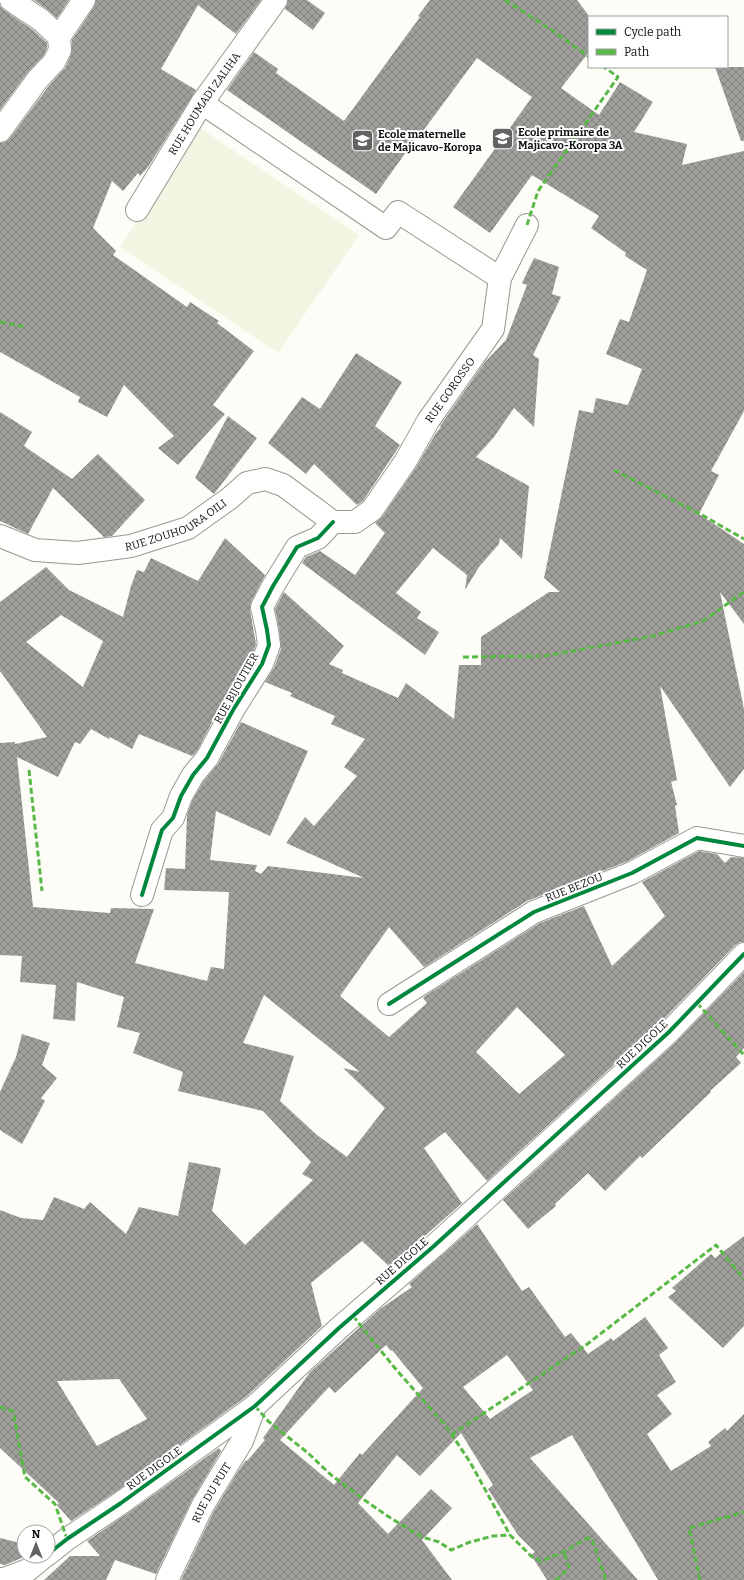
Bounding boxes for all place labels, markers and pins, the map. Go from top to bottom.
school or university icon: Ecole primaire de Majicavo-Koropa 3A [489,125,515,151]
place label: Ecole primaire de Majicavo-Koropa 3A [518,126,623,152]
school or university icon: Ecole maternelle de Majicavo-Koropa [350,127,376,153]
place label: Ecole maternelle de Majicavo-Koropa [378,128,482,154]

